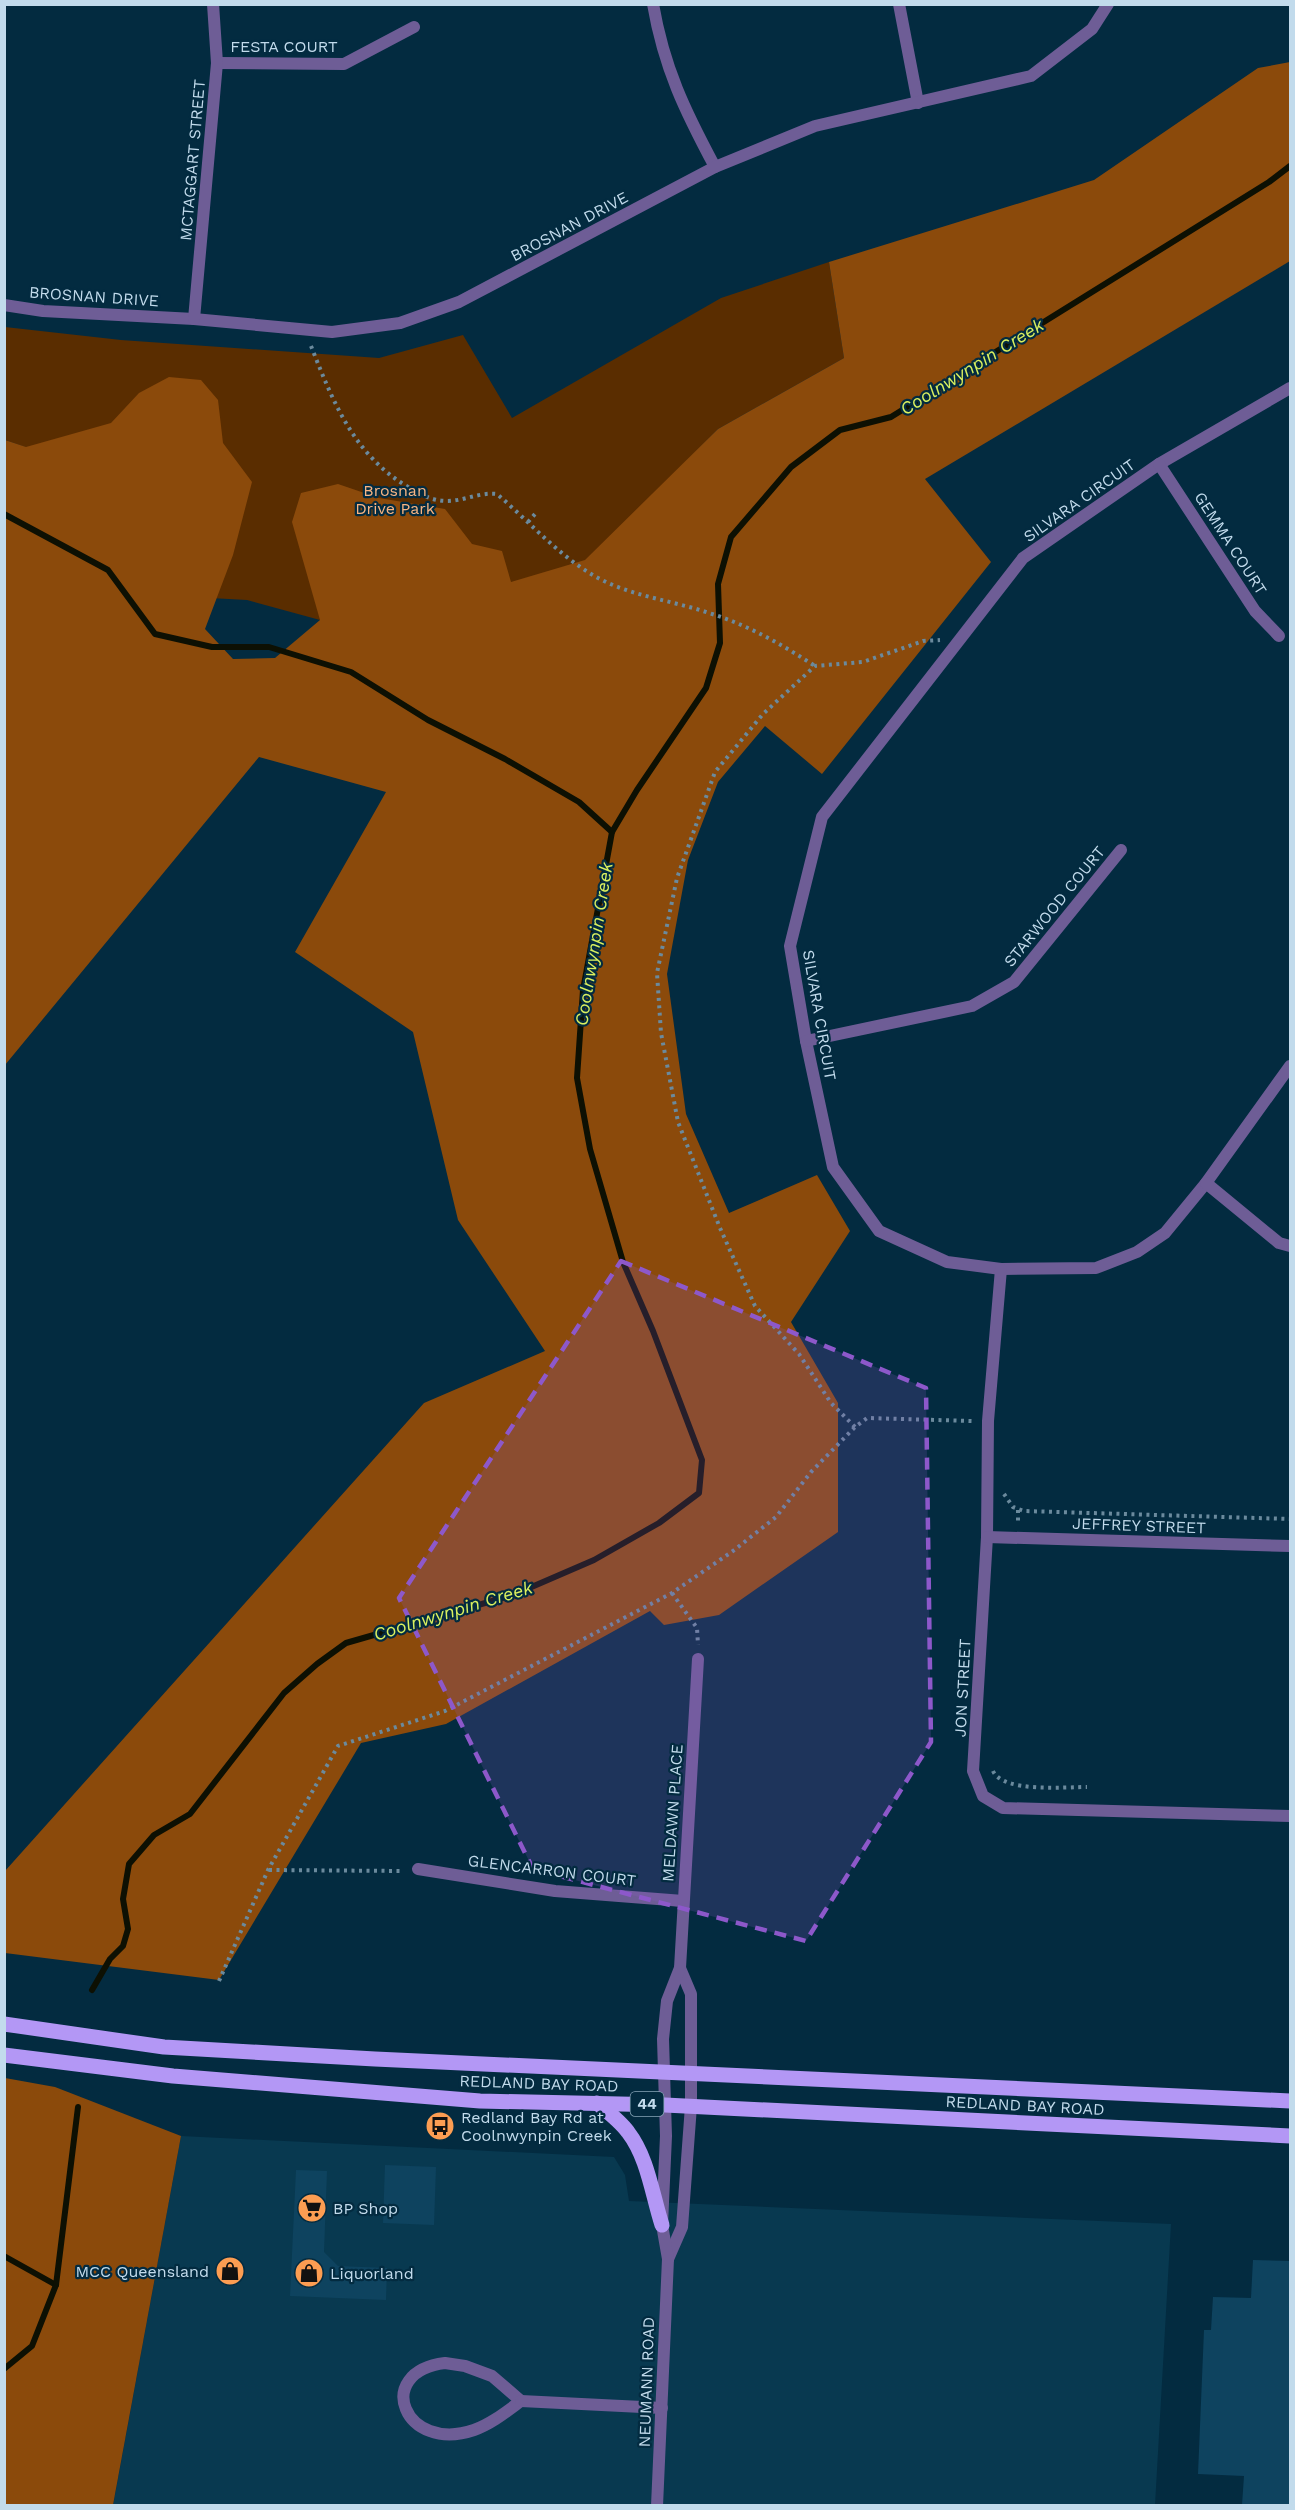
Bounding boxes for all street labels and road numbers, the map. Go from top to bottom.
street label: FESTA COURT [230,37,338,56]
street label: MCTAGGART STREET [176,78,209,242]
street label: BROSNAN DRIVE [507,187,631,265]
street label: BROSNAN DRIVE [28,282,160,311]
street label: SILVARA CIRCUIT [1020,455,1139,546]
street label: GEMMA COURT [1190,488,1271,599]
street label: STARWOOD COURT [1000,842,1109,970]
street label: SILVARA CIRCUIT [799,949,840,1082]
street label: JEFFREY STREET [1072,1514,1206,1537]
street label: JON STREET [950,1638,975,1738]
street label: MELDAWN PLACE [658,1744,687,1882]
street label: GLENCARRON COURT [467,1851,637,1890]
street label: REDLAND BAY ROAD [459,2071,619,2096]
road number: 44 [630,2092,664,2116]
street label: REDLAND BAY ROAD [945,2092,1105,2119]
street label: NEUMANN ROAD [635,2316,658,2448]

